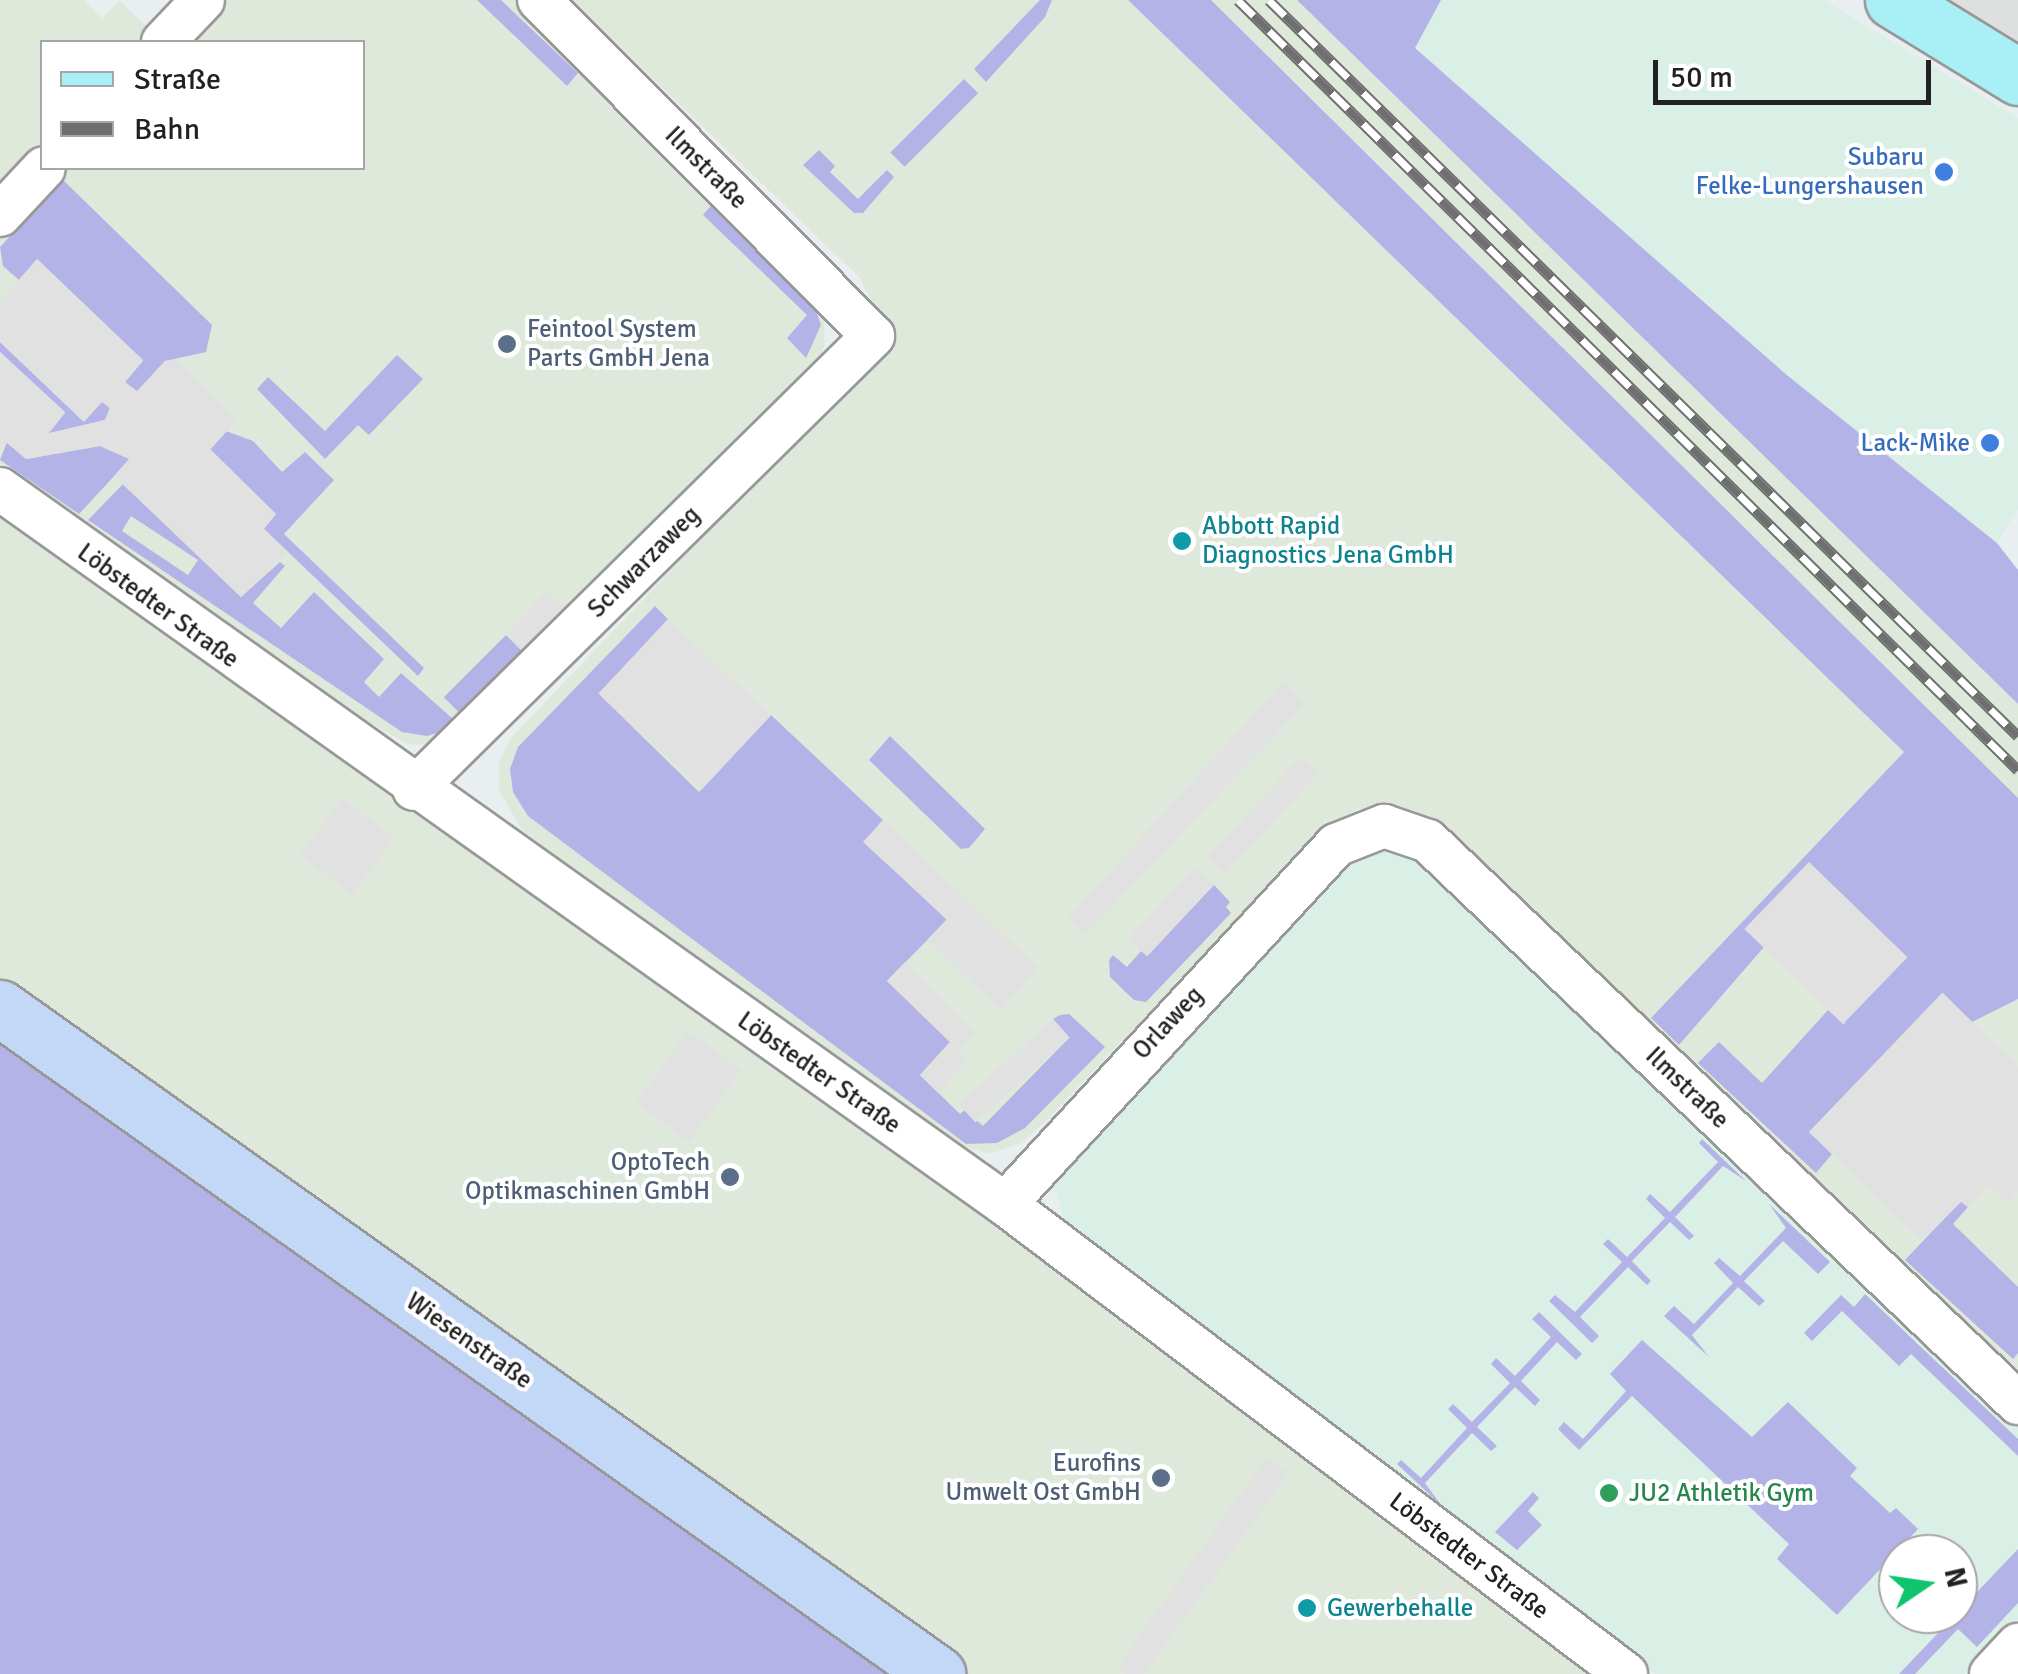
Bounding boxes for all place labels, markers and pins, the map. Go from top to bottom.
place label: Subaru Felke-Lungershausen [1696,143,1924,202]
marker: Subaru Felke-Lungershausen [1933,161,1955,183]
place label: Feintool System Parts GmbH Jena [527,315,710,374]
marker: Feintool System Parts GmbH Jena [496,333,518,355]
place label: Lack-Mike [1861,428,1970,458]
marker: Lack-Mike [1979,432,2001,454]
place label: Abbott Rapid Diagnostics Jena GmbH [1202,512,1454,571]
marker: Abbott Rapid Diagnostics Jena GmbH [1171,530,1193,552]
place label: OptoTech Optikmaschinen GmbH [465,1148,710,1207]
marker: OptoTech Optikmaschinen GmbH [719,1166,741,1188]
place label: Eurofins Umwelt Ost GmbH [946,1449,1141,1508]
marker: Eurofins Umwelt Ost GmbH [1150,1467,1172,1489]
place label: JU2 Athletik Gym [1629,1478,1814,1508]
marker: JU2 Athletik Gym [1598,1482,1620,1504]
place label: Gewerbehalle [1327,1593,1473,1623]
marker: Gewerbehalle [1296,1597,1318,1619]

